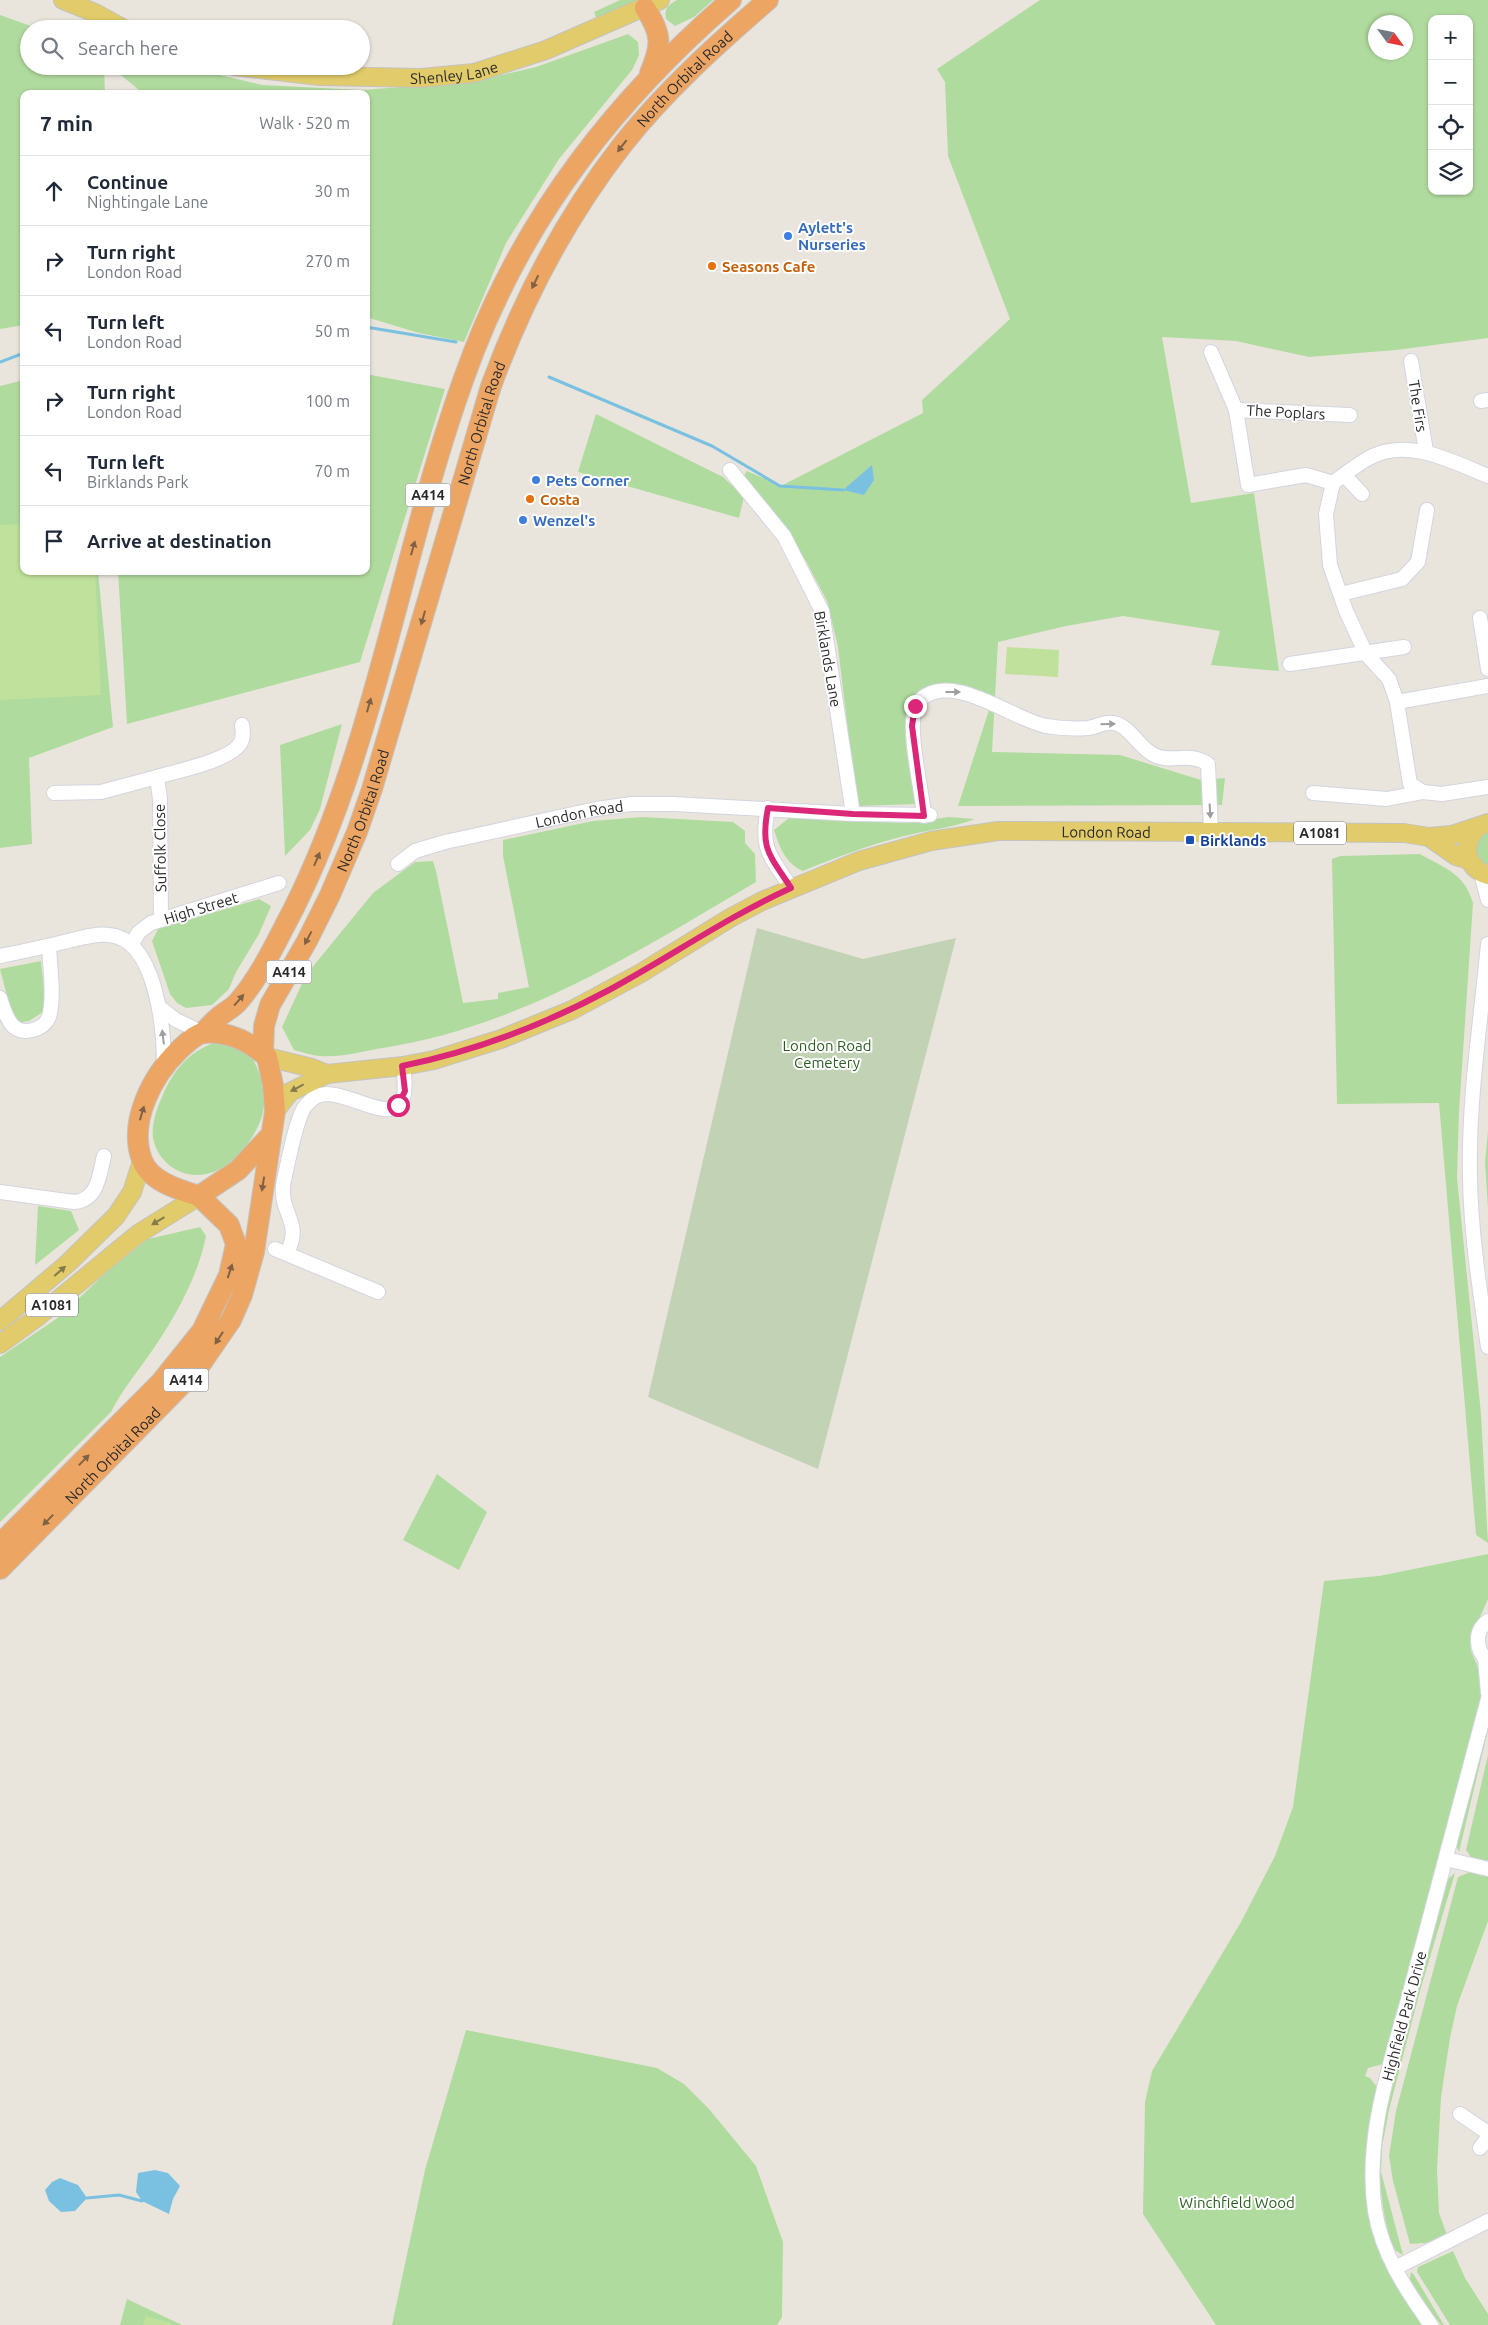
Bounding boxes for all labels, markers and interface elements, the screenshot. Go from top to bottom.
north arrow [1368,15,1413,60]
map controls [1428,15,1473,195]
button: + [1428,15,1473,60]
search box [20,20,370,75]
street label: North Orbital Road [633,27,736,130]
icon: search [38,34,66,62]
text: Search here [78,37,178,59]
street label: Shenley Lane [410,57,500,87]
button: − [1428,60,1473,105]
button: locate [1428,105,1473,150]
text: 7 min [40,111,93,135]
text: Walk · 520 m [259,114,350,132]
one-way arrow [617,139,628,152]
button: layers [1428,150,1473,195]
text: Continue [87,171,168,193]
icon: ahead [40,177,68,205]
text: 30 m [314,182,350,200]
text: Nightingale Lane [87,193,208,211]
place label: Aylett's Nurseries [798,219,866,253]
marker: Aylett's Nurseries [782,230,794,242]
text: Turn right [87,241,175,263]
icon: right [40,247,68,275]
text: 270 m [305,252,350,270]
place label: Seasons Cafe [722,258,815,275]
marker: Seasons Cafe [706,260,718,272]
text: London Road [87,263,182,281]
one-way arrow [531,275,539,289]
text: Turn left [87,311,165,333]
icon: left [40,317,68,345]
text: 50 m [314,322,350,340]
text: London Road [87,333,182,351]
street label: North Orbital Road [454,359,508,487]
street label: The Firs [1406,379,1430,433]
text: Turn right [87,381,175,403]
icon: right [40,387,68,415]
text: 100 m [305,392,350,410]
street label: The Poplars [1246,401,1326,423]
text: London Road [87,403,182,421]
text: Turn left [87,451,165,473]
icon: left [40,457,68,485]
text: 70 m [314,462,350,480]
place label: Pets Corner [546,472,630,489]
text: Birklands Park [87,473,189,491]
marker: Pets Corner [530,474,542,486]
road number: A414 [406,484,450,506]
place label: Costa [540,491,580,508]
marker: Costa [524,493,536,505]
place label: Wenzel's [533,512,595,529]
marker: Wenzel's [517,514,529,526]
icon: arrive [40,527,68,555]
text: Arrive at destination [87,530,272,552]
one-way arrow [410,541,418,556]
street label: Birklands Lane [811,609,845,709]
one-way arrow [418,611,426,626]
one-way arrow [945,688,961,696]
route end [904,695,927,718]
one-way arrow [365,697,373,712]
one-way arrow [1100,720,1116,728]
street label: North Orbital Road [333,747,392,874]
street label: London Road [534,797,624,831]
one-way arrow [1206,803,1214,819]
street label: Suffolk Close [151,804,169,892]
road number: A1081 [1294,821,1346,844]
street label: London Road [1062,823,1151,840]
place label: Birklands [1200,832,1266,849]
marker: Birklands [1184,834,1196,846]
one-way arrow [314,851,321,866]
street label: High Street [162,889,240,927]
one-way arrow [304,931,312,945]
road number: A414 [266,960,312,984]
one-way arrow [233,994,244,1007]
one-way arrow [159,1028,167,1044]
park label: London Road Cemetery [782,1037,872,1071]
one-way arrow [290,1084,305,1092]
route start [387,1094,410,1117]
one-way arrow [139,1105,147,1120]
one-way arrow [259,1176,267,1192]
one-way arrow [151,1217,164,1226]
one-way arrow [227,1264,234,1279]
one-way arrow [53,1265,66,1276]
road number: A1081 [26,1294,78,1316]
one-way arrow [214,1332,224,1345]
road number: A414 [164,1368,208,1392]
street label: North Orbital Road [61,1403,163,1507]
one-way arrow [78,1455,90,1467]
one-way arrow [42,1514,54,1526]
street label: Highfield Park Drive [1378,1949,1430,2083]
park label: Winchfield Wood [1179,2194,1295,2211]

